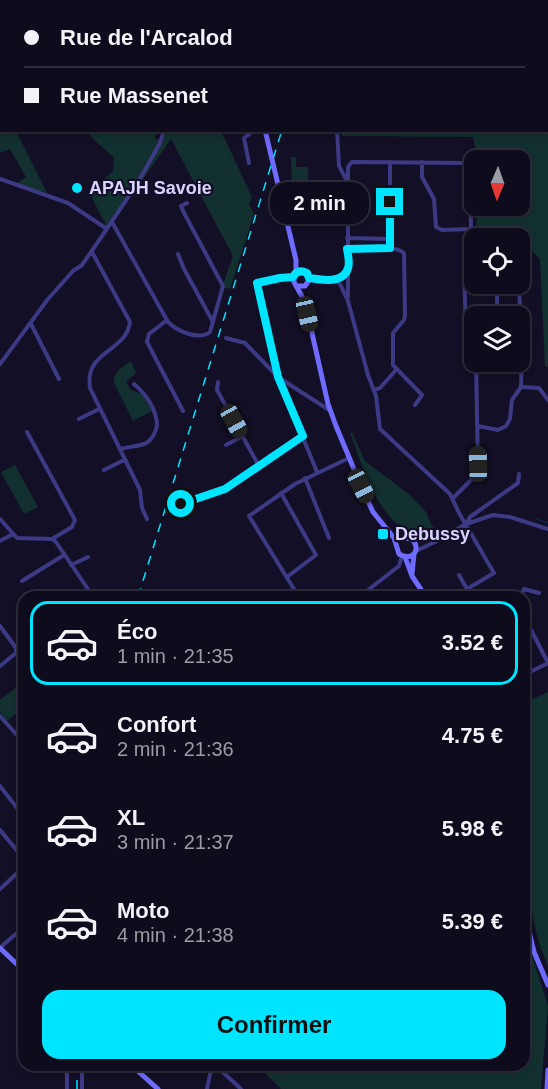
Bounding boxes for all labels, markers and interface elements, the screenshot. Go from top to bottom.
text: Rue de l'Arcalod [60,25,233,50]
text: Rue Massenet [60,83,208,108]
north arrow [464,150,530,216]
map controls [464,150,530,372]
place label: APAJH Savoie [89,178,212,198]
marker: APAJH Savoie [70,181,84,195]
callout: 2 min [270,181,369,223]
route end [376,188,403,215]
text: 2 min [293,192,346,214]
button: locate [464,228,530,294]
car [294,294,320,334]
button: layers [464,306,530,372]
car [217,401,251,441]
car [469,446,487,482]
car [345,466,377,506]
route start [167,490,194,517]
place label: Debussy [395,524,470,544]
marker: Debussy [376,527,390,541]
icon: car [45,616,99,670]
text: Éco [117,619,157,644]
text: 3.52 € [442,630,503,655]
text: 1 min · 21:35 [117,645,234,667]
icon: car [45,709,99,763]
text: Confort [117,712,196,737]
text: 4.75 € [442,723,503,748]
text: 2 min · 21:36 [117,738,234,760]
icon: car [45,802,99,856]
text: XL [117,805,145,830]
text: 5.98 € [442,816,503,841]
text: 3 min · 21:37 [117,831,234,853]
icon: car [45,895,99,949]
text: Moto [117,898,170,923]
text: 5.39 € [442,909,503,934]
text: 4 min · 21:38 [117,924,234,946]
button: Confirmer [42,990,506,1059]

